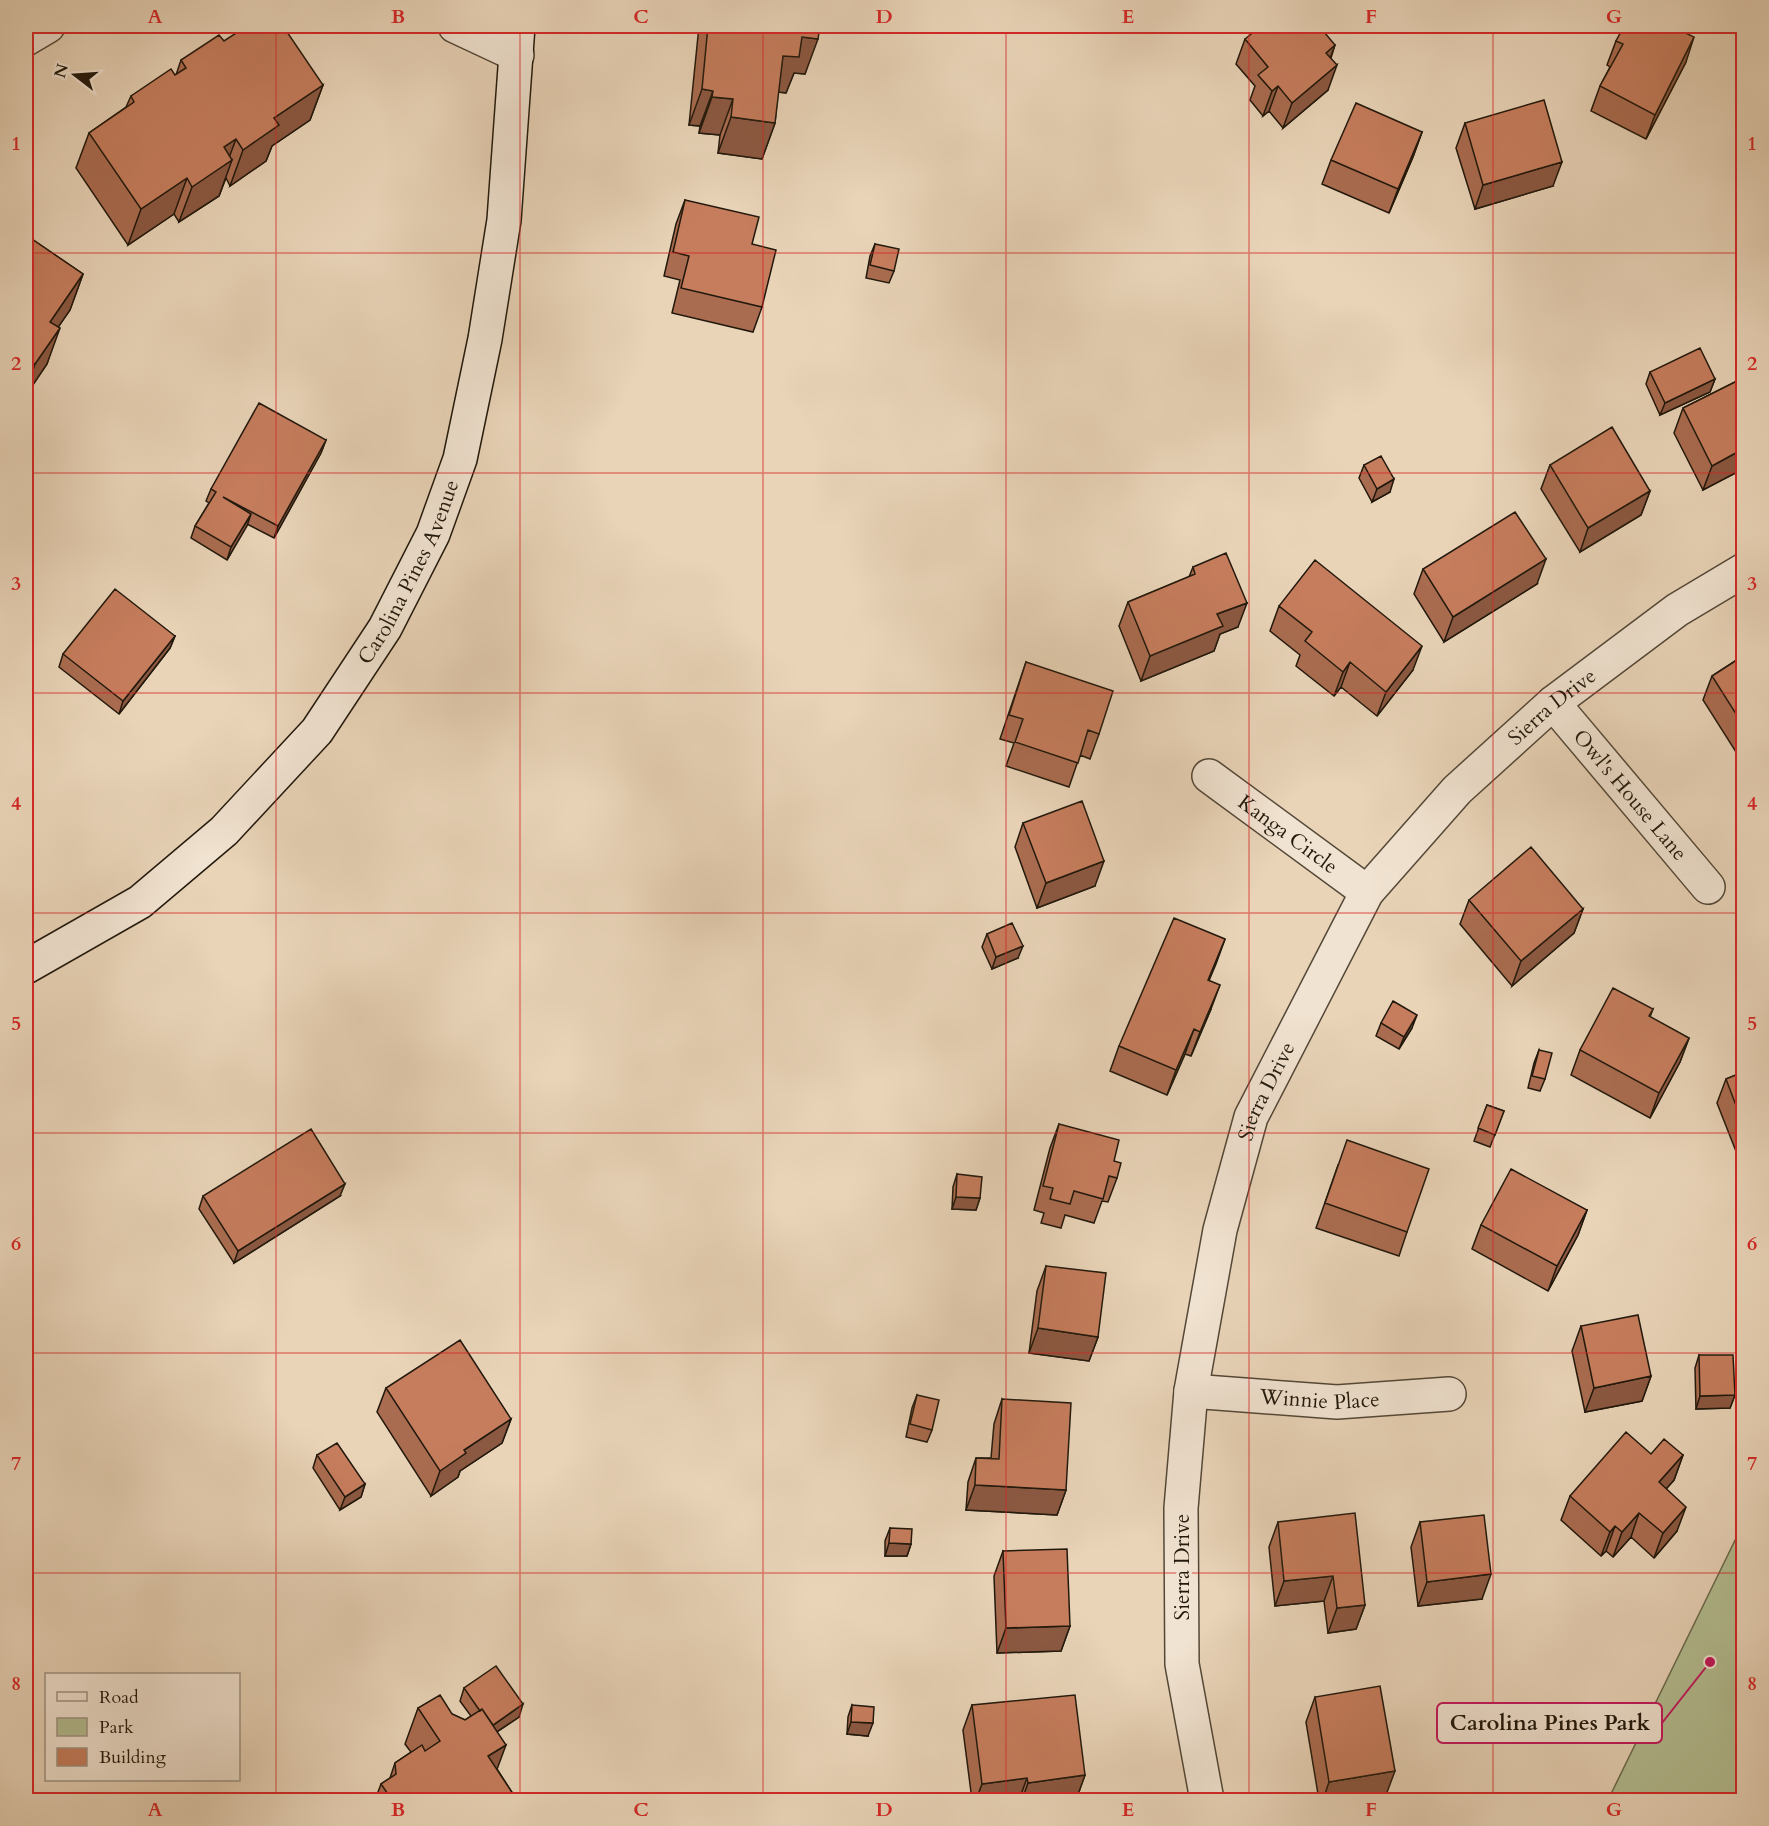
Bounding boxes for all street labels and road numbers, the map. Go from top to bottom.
street label: Carolina Pines Avenue [351,476,466,670]
street label: Sierra Drive [1502,662,1602,752]
street label: Owl's House Lane [1566,723,1694,867]
street label: Kanga Circle [1232,788,1344,881]
street label: Sierra Drive [1231,1037,1302,1144]
street label: Winnie Place [1258,1382,1381,1417]
street label: Sierra Drive [1168,1514,1197,1620]

